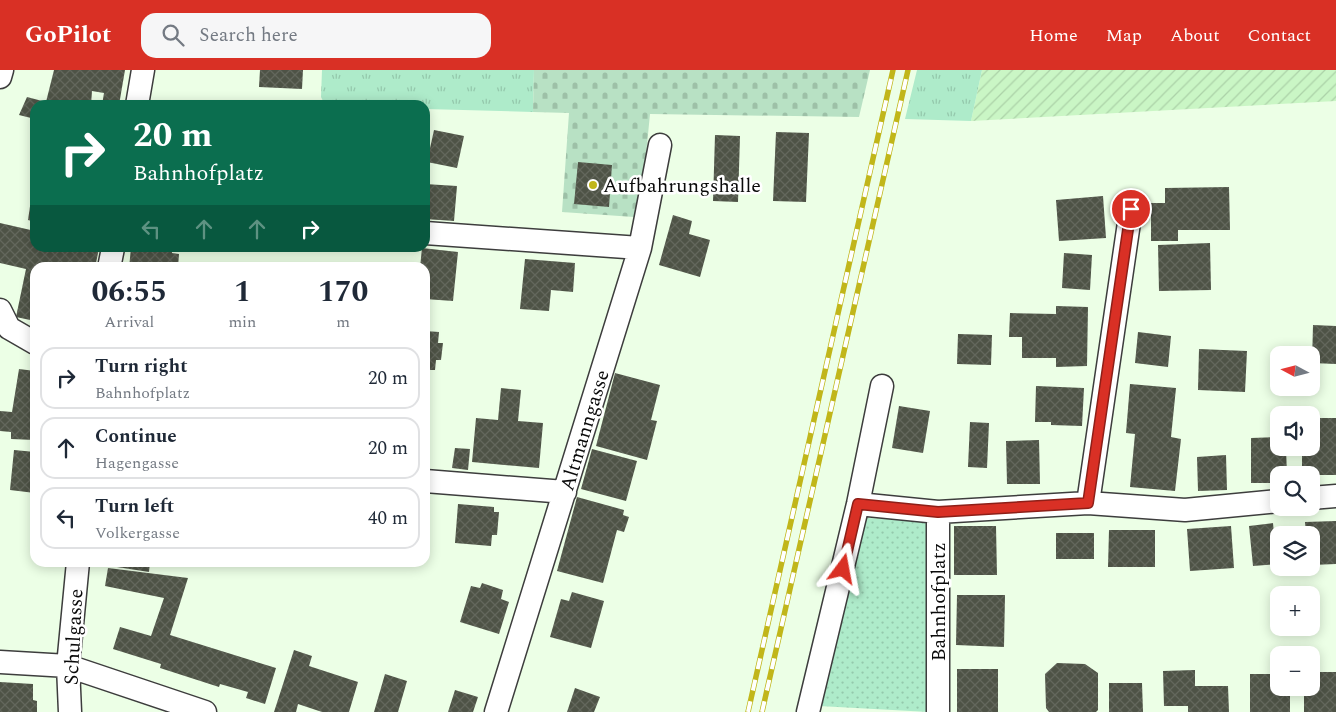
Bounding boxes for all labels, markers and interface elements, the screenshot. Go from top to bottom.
search box [141,13,491,58]
text: GoPilot [25,17,111,53]
icon: search [159,21,187,49]
text: Search here [199,21,298,50]
text: Home [1029,22,1078,49]
text: Map [1106,22,1142,49]
text: About [1170,22,1220,49]
text: Contact [1248,22,1311,49]
text: 20 m [133,109,213,162]
icon: right [50,120,115,185]
text: Bahnhofplatz [133,157,264,190]
place label: Aufbahrungshalle [603,171,761,201]
marker: Aufbahrungshalle [587,179,599,191]
pin [1110,188,1152,230]
icon: arrive [1117,195,1145,223]
icon: left [137,215,165,243]
icon: ahead [190,215,218,243]
icon: ahead [243,215,271,243]
icon: right [296,215,324,243]
text: 06:55 [92,269,167,315]
text: 1 [234,269,251,315]
text: 170 [318,269,368,315]
text: Arrival [104,310,154,334]
text: min [228,310,256,334]
text: m [336,310,350,334]
north arrow [1270,346,1320,396]
map controls [1270,346,1320,696]
text: Turn right [95,352,188,381]
icon: right [52,364,80,392]
text: 20 m [368,364,408,393]
street label: Altmanngasse [552,366,618,495]
text: Bahnhofplatz [95,381,190,405]
button: sound [1270,406,1320,456]
text: Continue [95,422,177,451]
icon: ahead [52,434,80,462]
text: 20 m [368,434,408,463]
text: Hagengasse [95,451,179,475]
button: search [1270,466,1320,516]
text: Turn left [95,492,174,521]
icon: left [52,504,80,532]
text: 40 m [368,504,408,533]
text: Volkergasse [95,521,180,545]
button: layers [1270,526,1320,576]
position arrow [816,542,868,594]
street label: Bahnhofplatz [924,542,954,662]
button: + [1270,586,1320,636]
street label: Schulgasse [56,588,92,686]
button: − [1270,646,1320,696]

